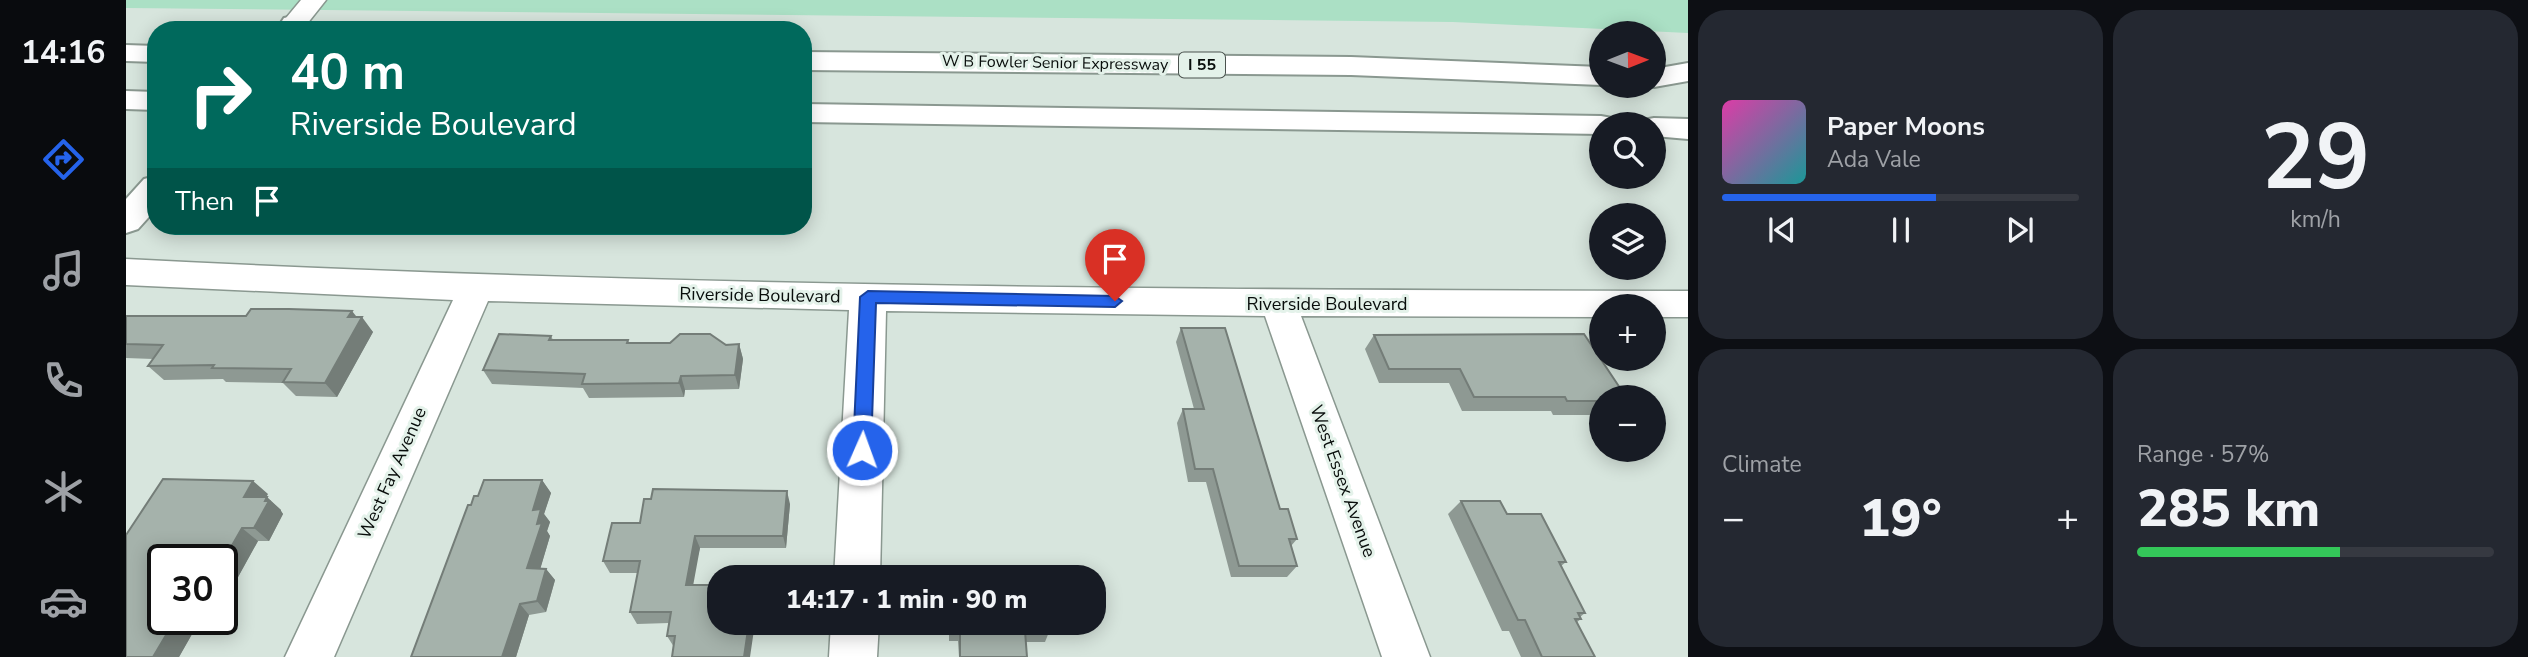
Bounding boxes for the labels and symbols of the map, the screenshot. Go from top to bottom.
north arrow [1589,21,1666,98]
street label: W B Fowler Senior Expressway [942,50,1169,76]
road number: I 55 [1179,53,1225,78]
pin [1085,229,1145,301]
street label: Riverside Boulevard [679,282,841,308]
street label: Riverside Boulevard [1246,292,1408,316]
street label: West Essex Avenue [1304,402,1382,560]
street label: West Fay Avenue [352,403,432,543]
position arrow [825,413,899,487]
speed limit sign: 30 [147,544,238,635]

